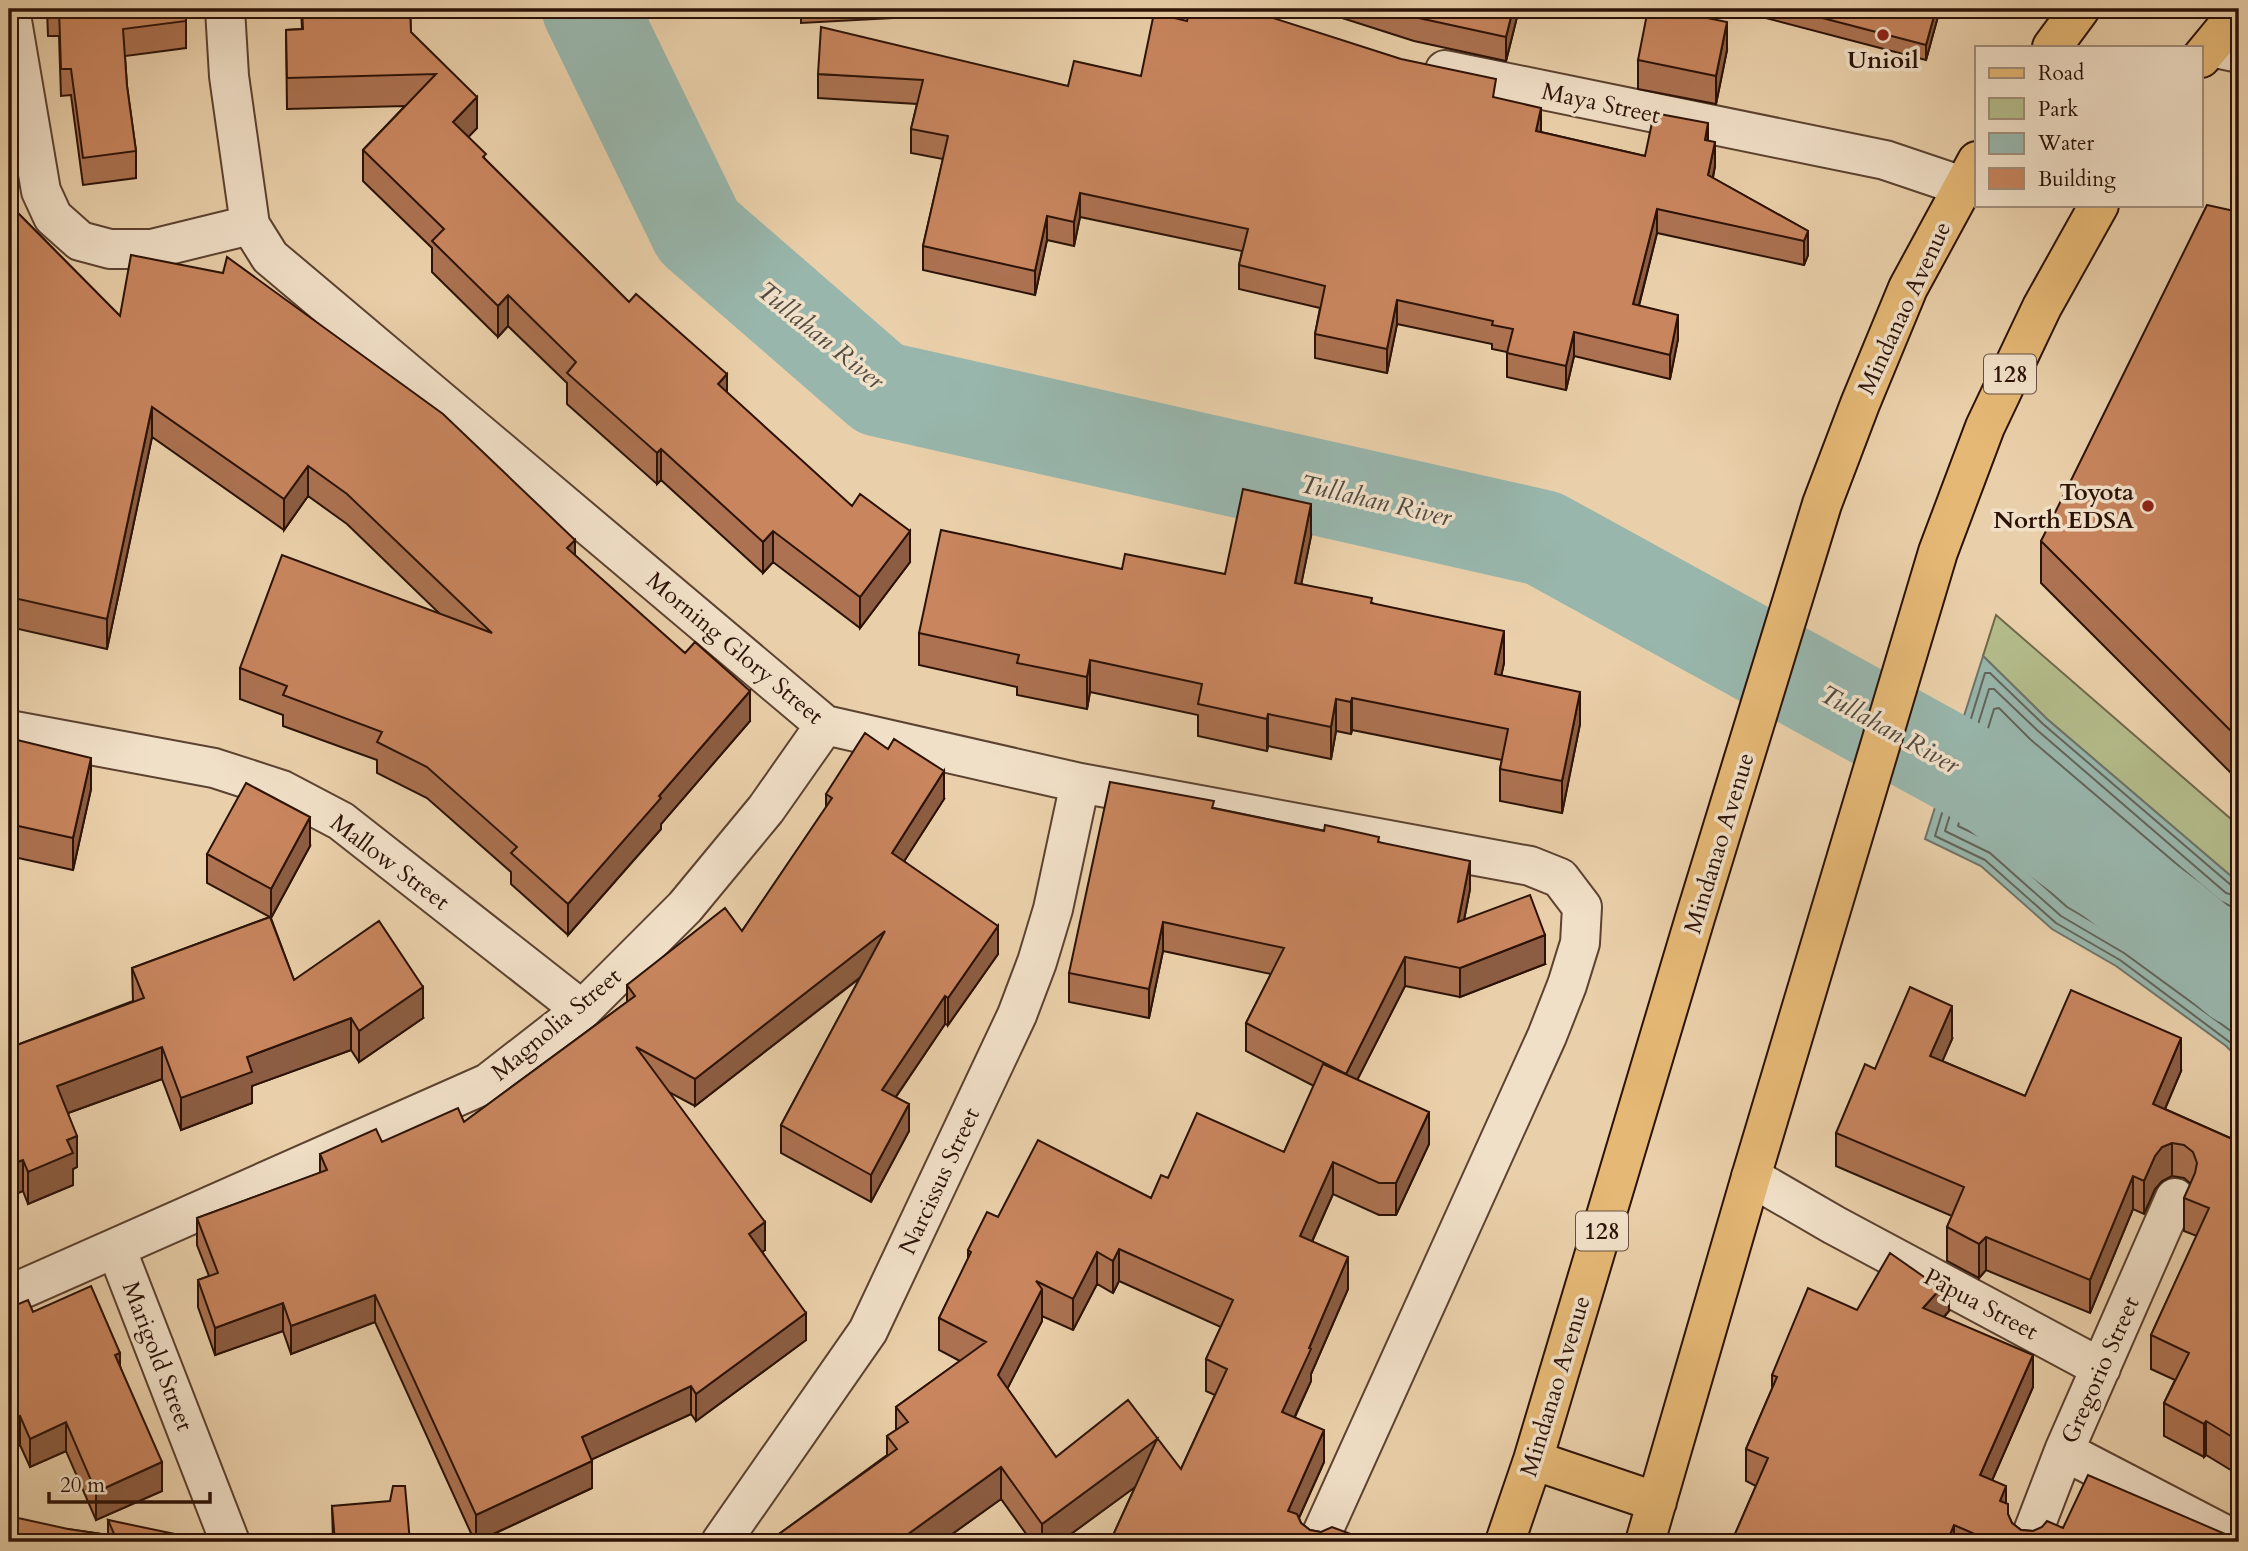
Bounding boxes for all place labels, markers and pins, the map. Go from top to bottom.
marker: Unioil [1875,27,1891,43]
place label: Unioil [1847,44,1919,77]
place label: Toyota North EDSA [1993,476,2134,537]
marker: Toyota North EDSA [2140,498,2156,514]

